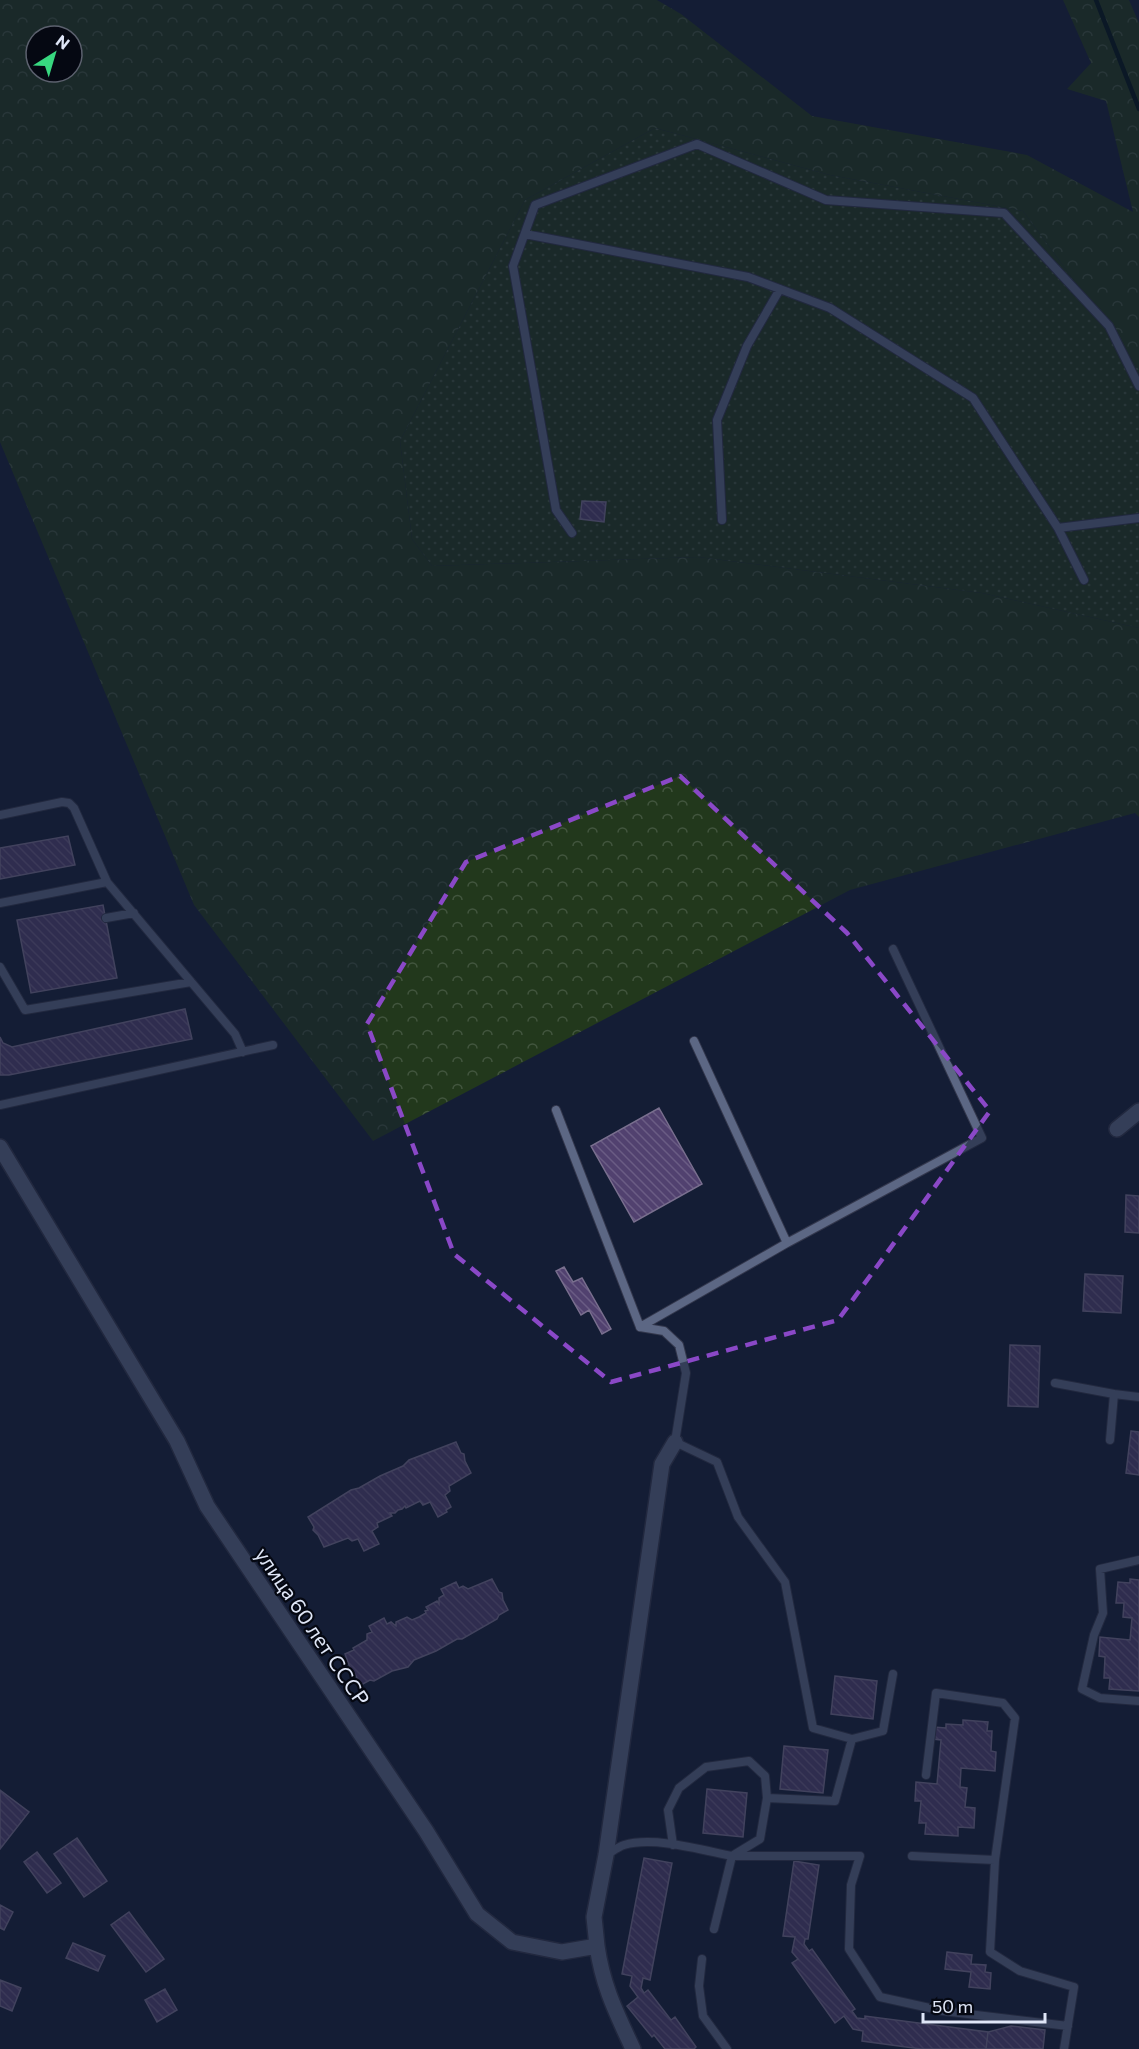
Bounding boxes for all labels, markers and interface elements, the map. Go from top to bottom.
north arrow [24,24,84,84]
text: N [53,30,74,53]
street label: улица 60 лет СССР [251,1542,375,1710]
scale bar [923,1986,1044,2024]
text: 50 m [932,1995,973,2017]

